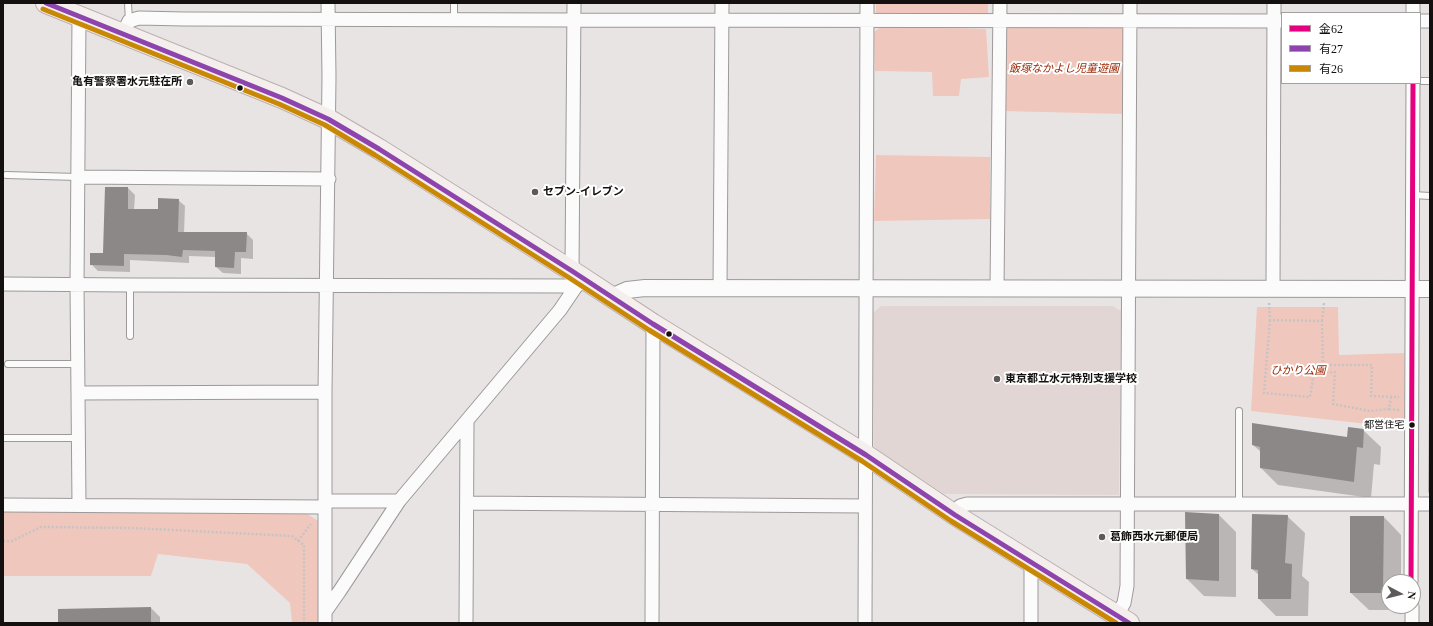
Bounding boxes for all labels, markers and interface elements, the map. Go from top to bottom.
legend [1281,12,1421,84]
text: 金62 [1319,22,1343,36]
text: 有27 [1319,42,1343,56]
park label: 飯塚なかよし児童遊園 [1009,62,1119,76]
text: 有26 [1319,62,1343,76]
place label: 亀有警察署水元駐在所 [72,75,182,89]
marker: 亀有警察署水元駐在所 [185,77,195,87]
unlabelled marker [235,83,245,93]
place label: セブン-イレブン [543,185,624,199]
marker: セブン-イレブン [530,187,540,197]
unlabelled marker [664,329,674,339]
park label: ひかり公園 [1271,364,1325,378]
place label: 東京都立水元特別支援学校 [1005,372,1137,386]
marker: 東京都立水元特別支援学校 [992,374,1002,384]
place label: 都営住宅 [1364,419,1404,431]
marker: 都営住宅 [1407,420,1417,430]
place label: 葛飾西水元郵便局 [1110,530,1198,544]
marker: 葛飾西水元郵便局 [1097,532,1107,542]
north arrow [1381,574,1421,614]
text: N [1405,591,1418,600]

